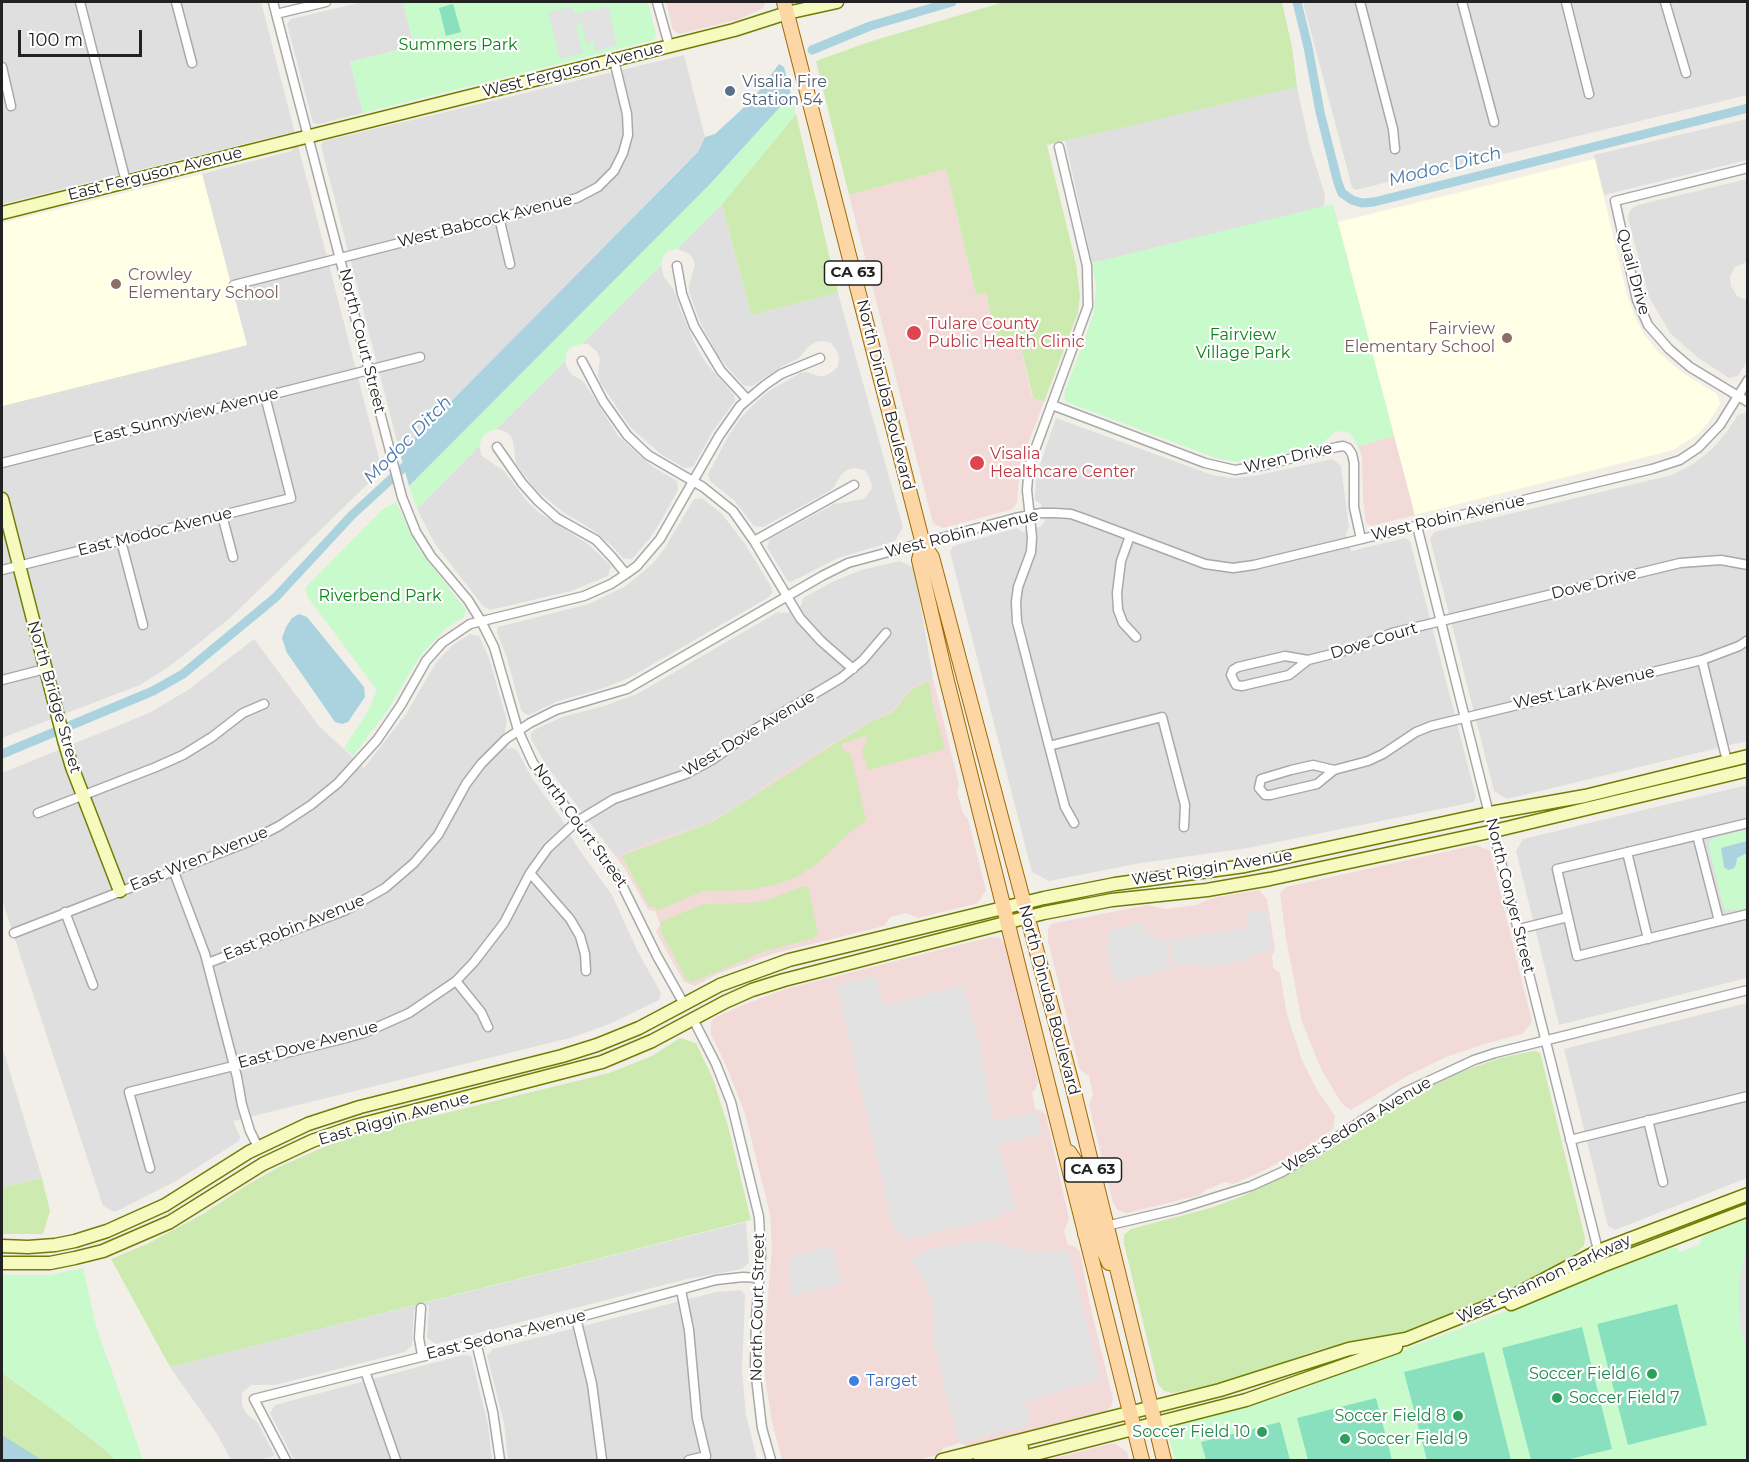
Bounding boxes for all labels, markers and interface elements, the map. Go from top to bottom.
scale bar [21,18,146,56]
text: 100 m [29,29,83,51]
park label: Summers Park [398,35,518,55]
street label: West Ferguson Avenue [481,38,665,102]
place label: Visalia Fire Station 54 [742,72,827,110]
marker: Visalia Fire Station 54 [723,84,737,98]
street label: East Ferguson Avenue [66,143,244,205]
water label: Modoc Ditch [1386,143,1504,191]
street label: West Babcock Avenue [396,190,574,252]
street label: Quail Drive [1612,227,1654,317]
road number: CA 63 [824,261,882,285]
place label: Crowley Elementary School [128,265,279,303]
street label: North Court Street [335,267,389,415]
marker: Crowley Elementary School [109,277,123,291]
street label: North Dinuba Boulevard [852,297,918,493]
place label: Tulare County Public Health Clinic [928,314,1085,352]
place label: Fairview Elementary School [1344,319,1495,357]
marker: Tulare County Public Health Clinic [905,324,923,342]
park label: Fairview Village Park [1196,325,1290,363]
marker: Fairview Elementary School [1500,331,1514,345]
street label: East Sunnyview Avenue [91,384,281,448]
water label: Modoc Ditch [359,391,457,489]
street label: Wren Drive [1242,439,1334,477]
place label: Visalia Healthcare Center [990,444,1136,482]
marker: Visalia Healthcare Center [968,454,986,472]
street label: West Robin Avenue [1369,491,1527,545]
street label: East Modoc Avenue [76,504,234,560]
street label: West Robin Avenue [883,506,1041,562]
street label: Dove Drive [1549,564,1639,604]
park label: Riverbend Park [318,586,442,606]
street label: North Bridge Street [23,618,85,776]
street label: Dove Court [1328,619,1420,663]
street label: West Lark Avenue [1512,662,1656,714]
street label: West Dove Avenue [679,687,819,781]
street label: North Court Street [529,760,631,892]
street label: North Conyer Street [1481,816,1539,976]
street label: East Wren Avenue [127,823,271,895]
street label: West Riggin Avenue [1130,846,1294,890]
street label: East Robin Avenue [221,891,367,965]
street label: North Dinuba Boulevard [1014,903,1084,1097]
street label: East Dove Avenue [236,1017,380,1073]
street label: West Sedona Avenue [1279,1073,1435,1177]
street label: East Riggin Avenue [316,1088,472,1150]
road number: CA 63 [1064,1158,1122,1182]
street label: West Shannon Parkway [1454,1230,1634,1328]
street label: North Court Street [747,1233,769,1381]
street label: East Sedona Avenue [424,1306,588,1364]
place label: Soccer Field 6 [1529,1364,1640,1384]
marker: Soccer Field 6 [1645,1367,1659,1381]
place label: Target [866,1371,917,1391]
marker: Target [847,1374,861,1388]
place label: Soccer Field 7 [1569,1388,1680,1408]
marker: Soccer Field 7 [1550,1391,1564,1405]
place label: Soccer Field 8 [1334,1406,1446,1426]
marker: Soccer Field 8 [1451,1409,1465,1423]
place label: Soccer Field 10 [1132,1422,1250,1442]
marker: Soccer Field 10 [1255,1425,1269,1439]
place label: Soccer Field 9 [1357,1429,1468,1449]
marker: Soccer Field 9 [1338,1432,1352,1446]

